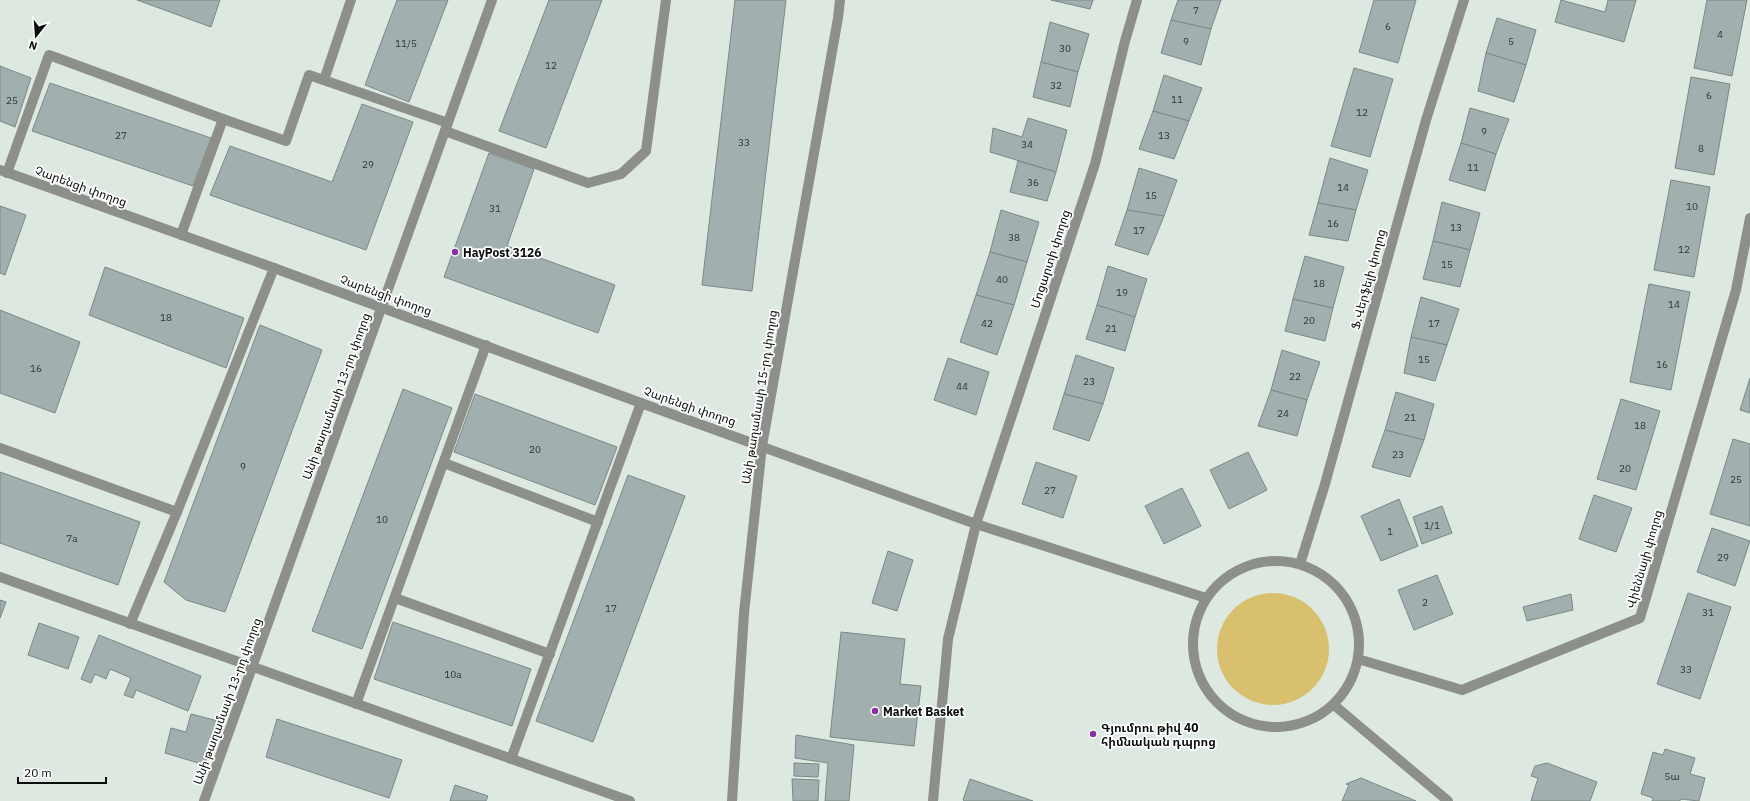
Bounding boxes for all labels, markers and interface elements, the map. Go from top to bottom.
house number: 7 [1193,4,1199,17]
north arrow [16,16,56,56]
house number: 6 [1385,20,1391,33]
house number: 4 [1717,28,1723,41]
house number: 9 [1183,35,1189,48]
house number: 5 [1508,35,1514,48]
house number: 11/5 [395,37,417,50]
text: N [27,38,39,53]
house number: 30 [1059,42,1071,55]
house number: 12 [545,59,557,72]
house number: 32 [1050,79,1062,92]
house number: 6 [1706,89,1712,102]
house number: 11 [1171,93,1183,106]
house number: 25 [6,94,18,107]
house number: 12 [1356,106,1368,119]
house number: 9 [1481,125,1487,138]
house number: 27 [115,129,127,142]
house number: 13 [1158,129,1170,142]
house number: 33 [738,136,750,149]
house number: 34 [1021,138,1033,151]
house number: 8 [1698,142,1704,155]
house number: 29 [362,158,374,171]
house number: 11 [1467,161,1479,174]
street label: Չարենցի փողոց [33,162,129,210]
house number: 36 [1027,176,1039,189]
house number: 14 [1337,181,1349,194]
house number: 15 [1145,189,1157,202]
house number: 10 [1686,200,1698,213]
house number: 31 [489,202,501,215]
street label: Մոցարտի փողոց [1027,208,1073,310]
house number: 16 [1327,217,1339,230]
house number: 13 [1450,221,1462,234]
house number: 17 [1133,224,1145,237]
street label: Ֆ.Վերֆելի փողոց [1347,227,1389,331]
house number: 38 [1008,231,1020,244]
house number: 12 [1678,243,1690,256]
place label: HayPost 3126 [463,245,541,260]
marker: HayPost 3126 [450,247,460,257]
house number: 15 [1441,258,1453,271]
street label: Չարենցի փողոց [338,271,434,319]
house number: 40 [996,273,1008,286]
house number: 18 [1313,277,1325,290]
house number: 19 [1116,286,1128,299]
house number: 14 [1668,298,1680,311]
street label: Անի թաղամասի 15-րդ փողոց [738,309,780,485]
house number: 18 [160,311,172,324]
street label: Անի թաղամասի 13-րդ փողոց [299,311,373,481]
house number: 20 [1303,314,1315,327]
house number: 42 [981,317,993,330]
house number: 17 [1428,317,1440,330]
house number: 21 [1105,322,1117,335]
house number: 15 [1418,353,1430,366]
house number: 16 [1656,358,1668,371]
house number: 16 [30,362,42,375]
house number: 22 [1289,370,1301,383]
house number: 23 [1083,375,1095,388]
house number: 44 [956,380,968,393]
street label: Չարենցի փողոց [642,383,738,429]
house number: 24 [1277,407,1289,420]
house number: 21 [1404,411,1416,424]
house number: 18 [1634,419,1646,432]
house number: 20 [529,443,541,456]
house number: 23 [1392,448,1404,461]
house number: 9 [240,460,246,473]
house number: 20 [1619,462,1631,475]
house number: 25 [1730,473,1742,486]
house number: 27 [1044,484,1056,497]
street label: Վիեննայի փողոց [1623,508,1665,610]
house number: 10 [376,513,388,526]
house number: 1/1 [1424,519,1440,532]
house number: 1 [1387,525,1393,538]
house number: 7a [66,532,78,545]
house number: 29 [1717,551,1729,564]
house number: 2 [1422,596,1428,609]
house number: 17 [605,602,617,615]
house number: 31 [1702,606,1714,619]
street label: Անի թաղամասի 13-րդ փողոց [190,616,264,786]
house number: 33 [1680,663,1692,676]
house number: 10a [444,668,462,681]
place label: Market Basket [883,704,965,719]
marker: Market Basket [870,706,880,716]
place label: Գյումրու թիվ 40 հիմնական դպրոց [1101,720,1216,749]
marker: Գյումրու թիվ 40 հիմնական դպրոց [1088,729,1098,739]
scale bar [18,759,106,785]
text: 20 m [24,765,52,780]
house number: 5ա [1664,770,1680,783]

